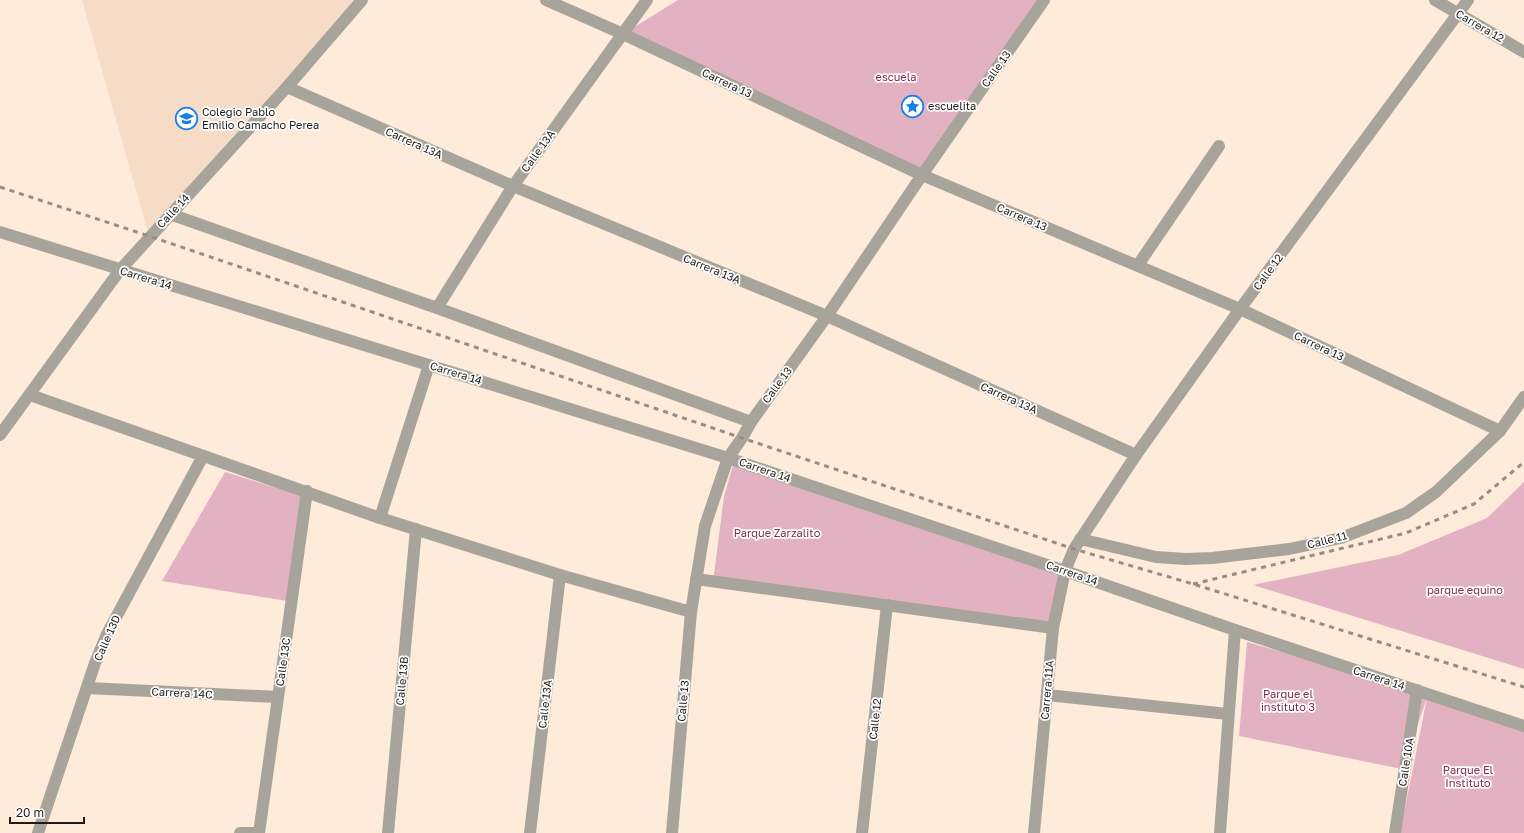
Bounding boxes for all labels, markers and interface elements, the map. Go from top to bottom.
street label: Carrera 12 [1454,7,1507,45]
street label: Calle 13 [978,48,1013,89]
street label: Carrera 13 [700,65,754,100]
park label: escuela [876,70,916,83]
place icon: escuelita [900,93,926,119]
place label: escuelita [928,99,976,112]
school or university icon: Colegio Pablo Emilio Camacho Perea [173,105,199,131]
place label: Colegio Pablo Emilio Camacho Perea [202,105,319,131]
street label: Carrera 13A [384,124,445,161]
street label: Calle 13A [518,127,558,174]
street label: Calle 14 [154,191,192,230]
street label: Carrera 13 [995,200,1049,233]
street label: Carrera 13A [682,251,743,286]
street label: Calle 12 [1250,251,1285,292]
street label: Carrera 14 [119,263,174,292]
street label: Carrera 13 [1292,328,1346,363]
street label: Carrera 14 [429,358,484,387]
street label: Calle 13 [759,364,794,405]
street label: Carrera 13A [979,379,1040,416]
street label: Carrera 14 [738,455,793,485]
park label: Parque Zarzalito [734,526,821,539]
street label: Calle 11 [1306,528,1348,551]
street label: Carrera 14 [1045,558,1100,588]
park label: parque equino [1427,583,1503,596]
street label: Calle 13D [91,612,123,663]
street label: Calle 13C [273,637,292,687]
street label: Calle 13B [393,656,410,706]
street label: Carrera 11A [1037,659,1056,720]
street label: Carrera 14 [1352,663,1407,692]
street label: Calle 13A [535,678,554,729]
street label: Calle 13 [674,680,691,722]
street label: Carrera 14C [151,684,213,701]
park label: Parque el instituto 3 [1261,687,1315,713]
street label: Calle 12 [866,698,883,740]
street label: Calle 10A [1395,736,1416,787]
park label: Parque El Instituto [1443,763,1494,789]
scale bar [10,799,84,825]
text: 20 m [16,805,44,820]

